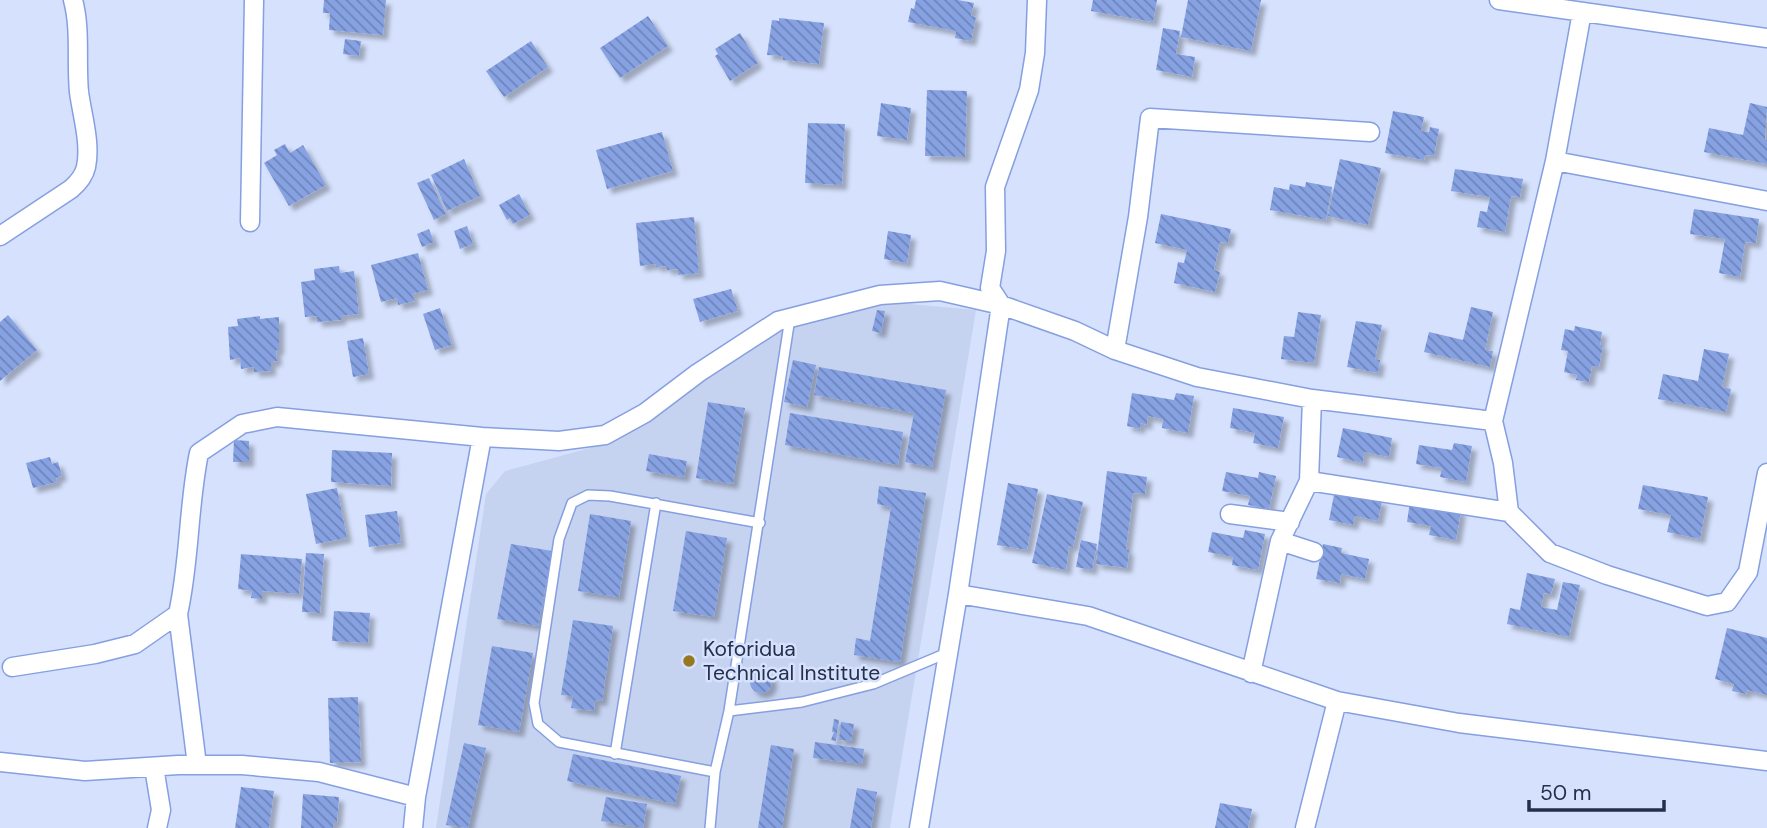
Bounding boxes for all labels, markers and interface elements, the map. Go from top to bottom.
place label: Koforidua Technical Institute [703,635,880,687]
marker: Koforidua Technical Institute [681,653,697,669]
scale bar [1529,768,1664,812]
text: 50 m [1540,779,1591,807]

